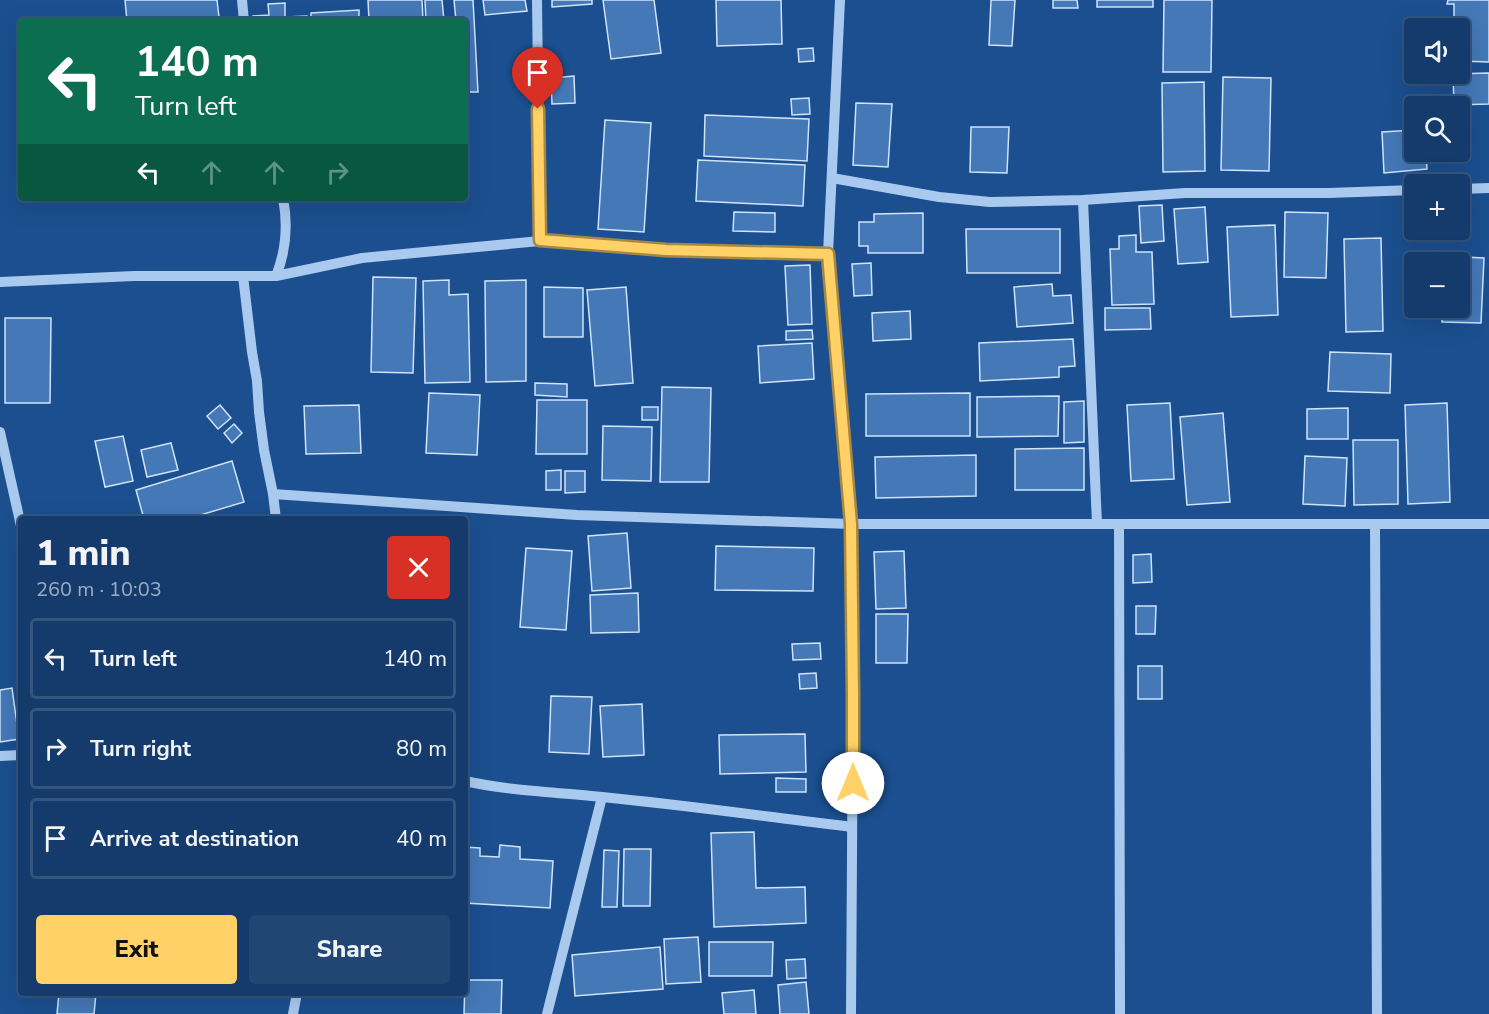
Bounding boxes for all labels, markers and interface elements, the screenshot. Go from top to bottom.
map controls [1404,18,1470,318]
button: sound [1404,18,1470,84]
text: 140 m [135,34,259,91]
icon: left [36,42,114,120]
pin [512,47,563,109]
icon: arrive [521,56,554,89]
text: Turn left [135,88,236,125]
button: search [1404,96,1470,162]
icon: left [132,156,165,189]
icon: ahead [195,156,228,189]
icon: ahead [258,156,291,189]
icon: right [321,156,354,189]
button: + [1404,174,1470,240]
button: − [1404,252,1470,318]
text: 1 min [36,529,131,578]
button: close [387,536,450,599]
text: 260 m · 10:03 [36,576,162,603]
icon: left [39,642,72,675]
text: Turn left [90,644,177,674]
text: 140 m [383,644,447,674]
icon: right [39,732,72,765]
text: Turn right [90,734,191,764]
text: 80 m [396,734,447,764]
position arrow [821,751,885,815]
icon: arrive [39,822,72,855]
text: Arrive at destination [90,824,299,854]
text: 40 m [396,824,447,854]
button: Exit [36,915,237,984]
button: Share [249,915,450,984]

